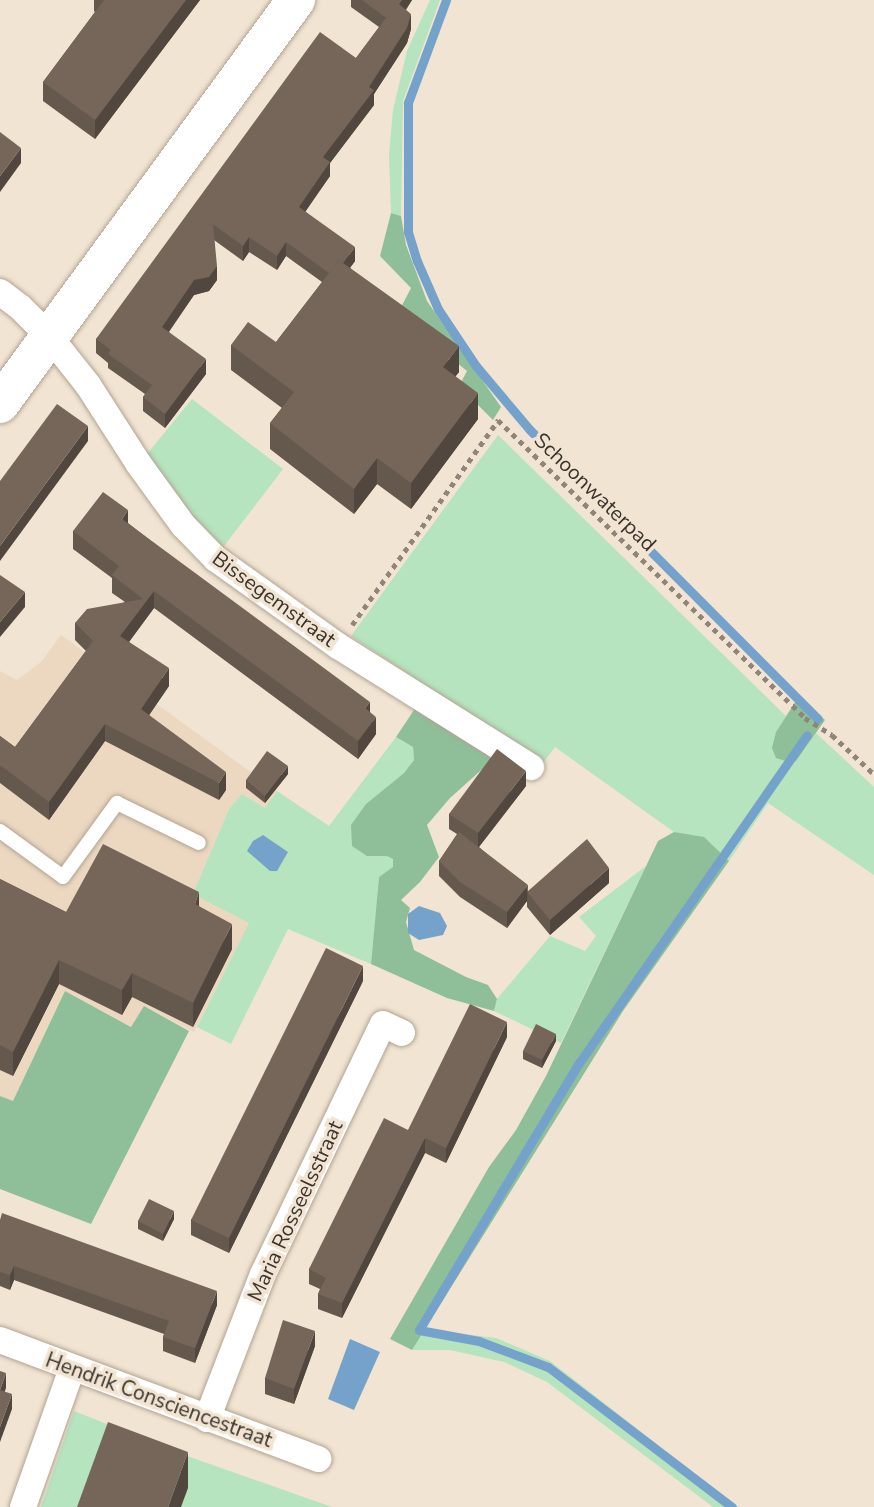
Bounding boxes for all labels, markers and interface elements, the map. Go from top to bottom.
street label: Schoonwaterpad [529,427,661,557]
street label: Bissegemstraat [207,546,341,652]
street label: Maria Rosseelsstraat [242,1117,348,1305]
street label: Hendrik Consciencestraat [42,1347,276,1453]

